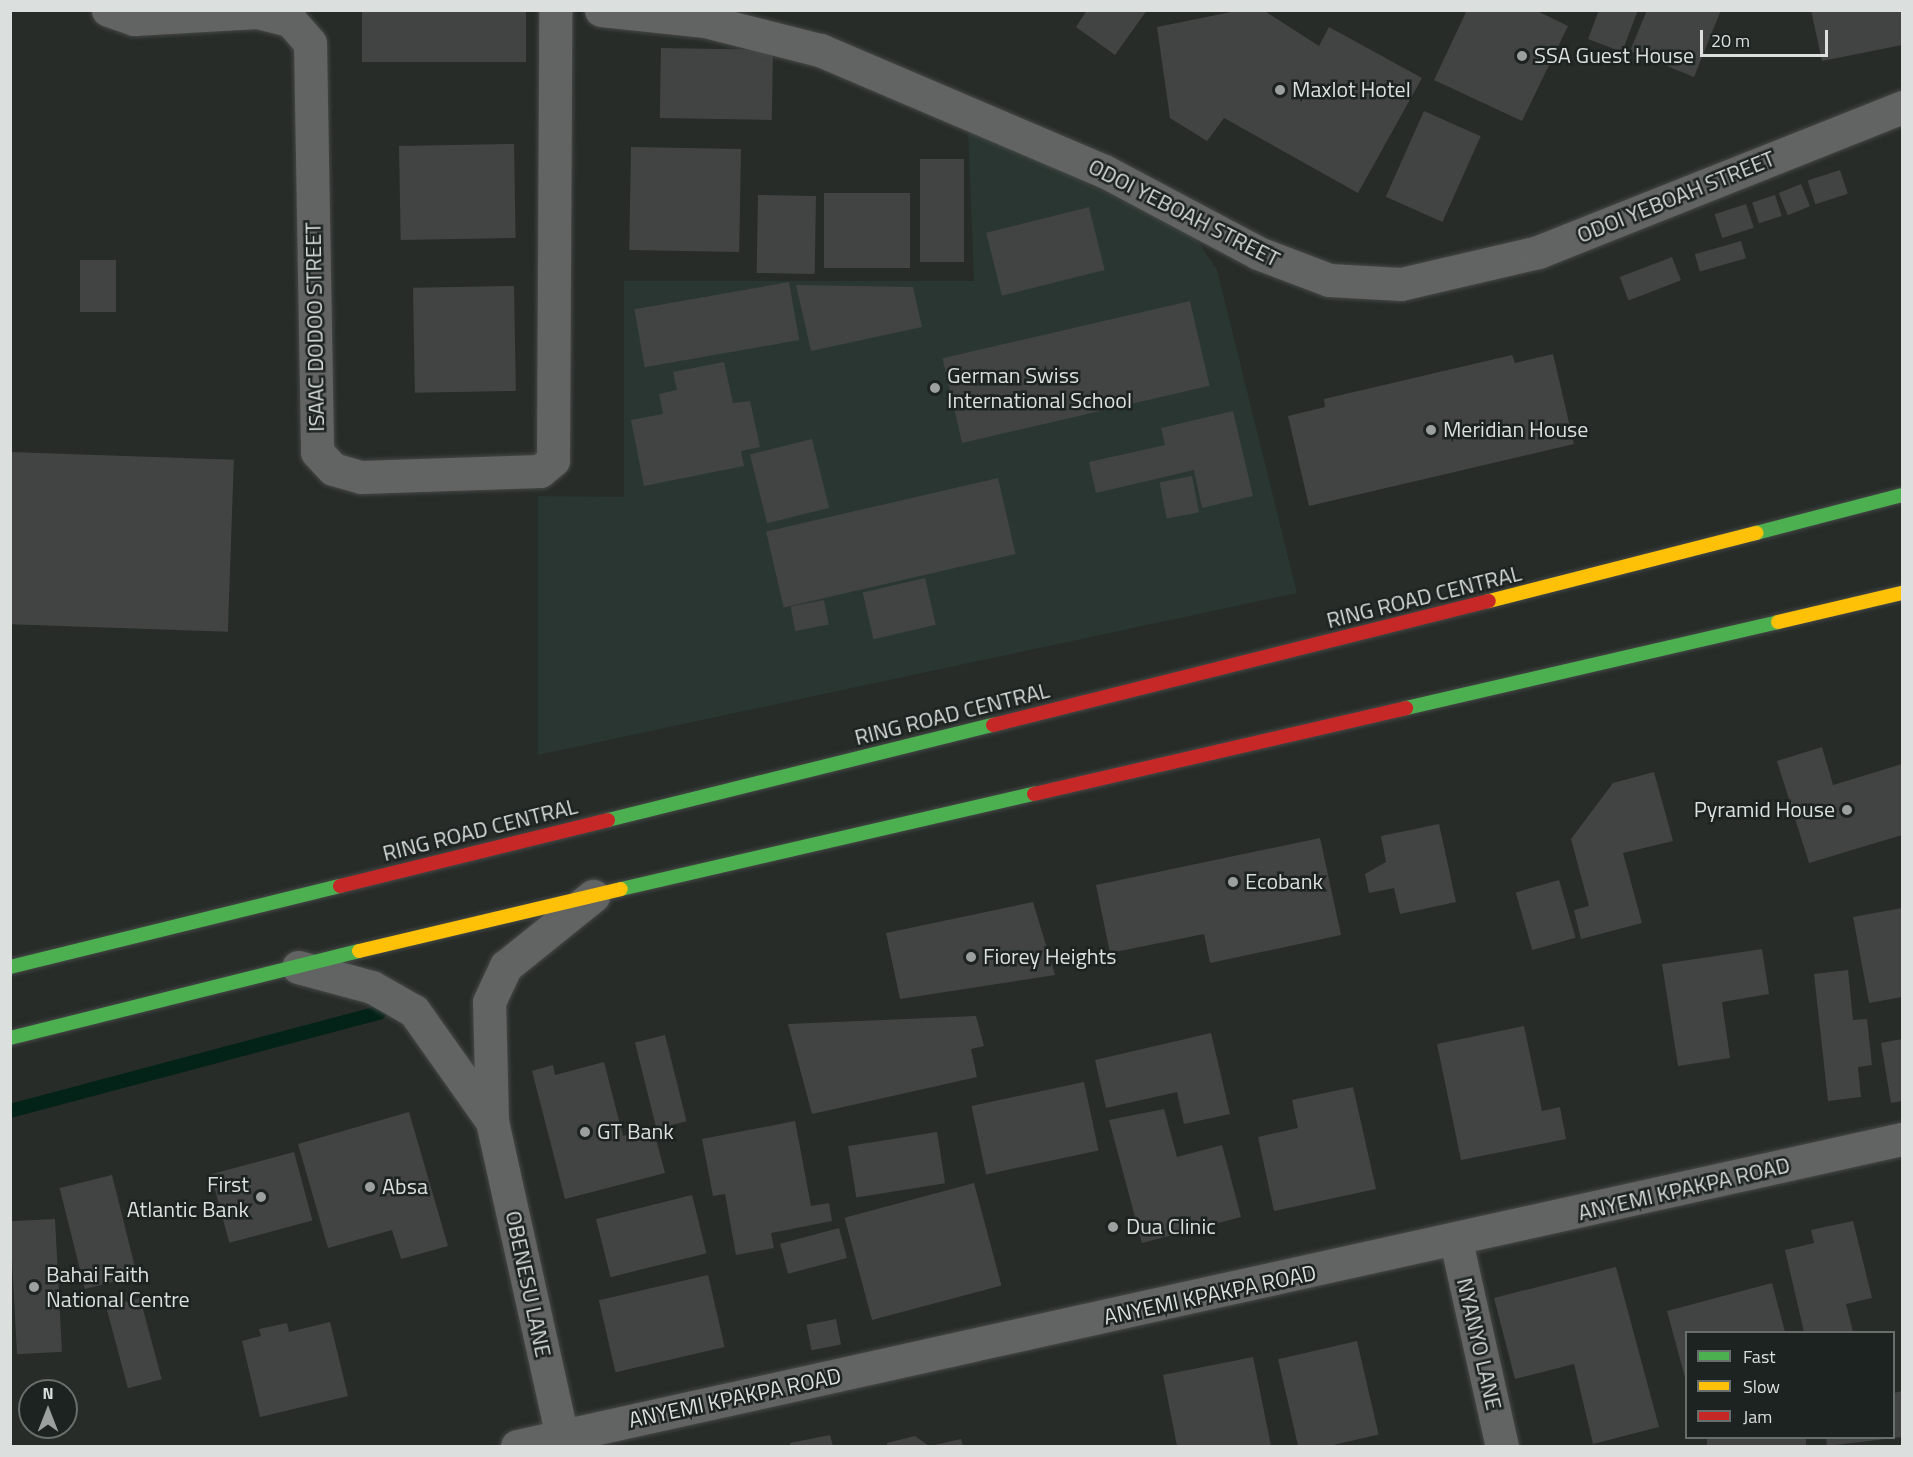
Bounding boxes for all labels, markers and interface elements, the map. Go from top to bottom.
scale bar [1703,18,1830,56]
text: 20 m [1711,27,1750,54]
place label: SSA Guest House [1534,43,1694,69]
marker: SSA Guest House [1515,49,1529,63]
place label: Maxlot Hotel [1292,77,1411,103]
marker: Maxlot Hotel [1273,83,1287,97]
street label: ODOI YEBOAH STREET [1573,145,1779,249]
street label: ODOI YEBOAH STREET [1084,153,1284,273]
street label: ISAAC DODOO STREET [300,222,330,432]
place label: German Swiss International School [947,362,1132,414]
marker: German Swiss International School [928,381,942,395]
place label: Meridian House [1443,417,1588,443]
marker: Meridian House [1424,423,1438,437]
street label: RING ROAD CENTRAL [1324,560,1524,634]
street label: RING ROAD CENTRAL [852,677,1052,751]
street label: RING ROAD CENTRAL [380,793,580,867]
place label: Pyramid House [1694,797,1835,823]
marker: Pyramid House [1840,803,1854,817]
place label: Ecobank [1245,869,1323,895]
marker: Ecobank [1226,875,1240,889]
place label: Fiorey Heights [983,944,1116,970]
marker: Fiorey Heights [964,950,978,964]
place label: GT Bank [597,1119,674,1145]
marker: GT Bank [578,1125,592,1139]
street label: ANYEMI KPAKPA ROAD [1575,1152,1793,1226]
place label: First Atlantic Bank [127,1171,249,1222]
place label: Absa [382,1174,428,1200]
marker: Absa [363,1180,377,1194]
marker: First Atlantic Bank [254,1190,268,1204]
street label: OBENESU LANE [500,1208,556,1360]
place label: Dua Clinic [1126,1214,1216,1240]
marker: Dua Clinic [1104,1218,1122,1236]
street label: ANYEMI KPAKPA ROAD [1101,1260,1319,1330]
place label: Bahai Faith National Centre [46,1261,190,1312]
street label: NYANYO LANE [1451,1275,1507,1413]
marker: Bahai Faith National Centre [27,1280,41,1294]
legend [1685,1331,1895,1439]
text: Fast [1743,1343,1776,1370]
street label: ANYEMI KPAKPA ROAD [626,1363,844,1433]
text: Slow [1743,1373,1780,1400]
north arrow [18,1379,78,1439]
text: N [42,1381,54,1405]
text: Jam [1743,1403,1772,1430]

